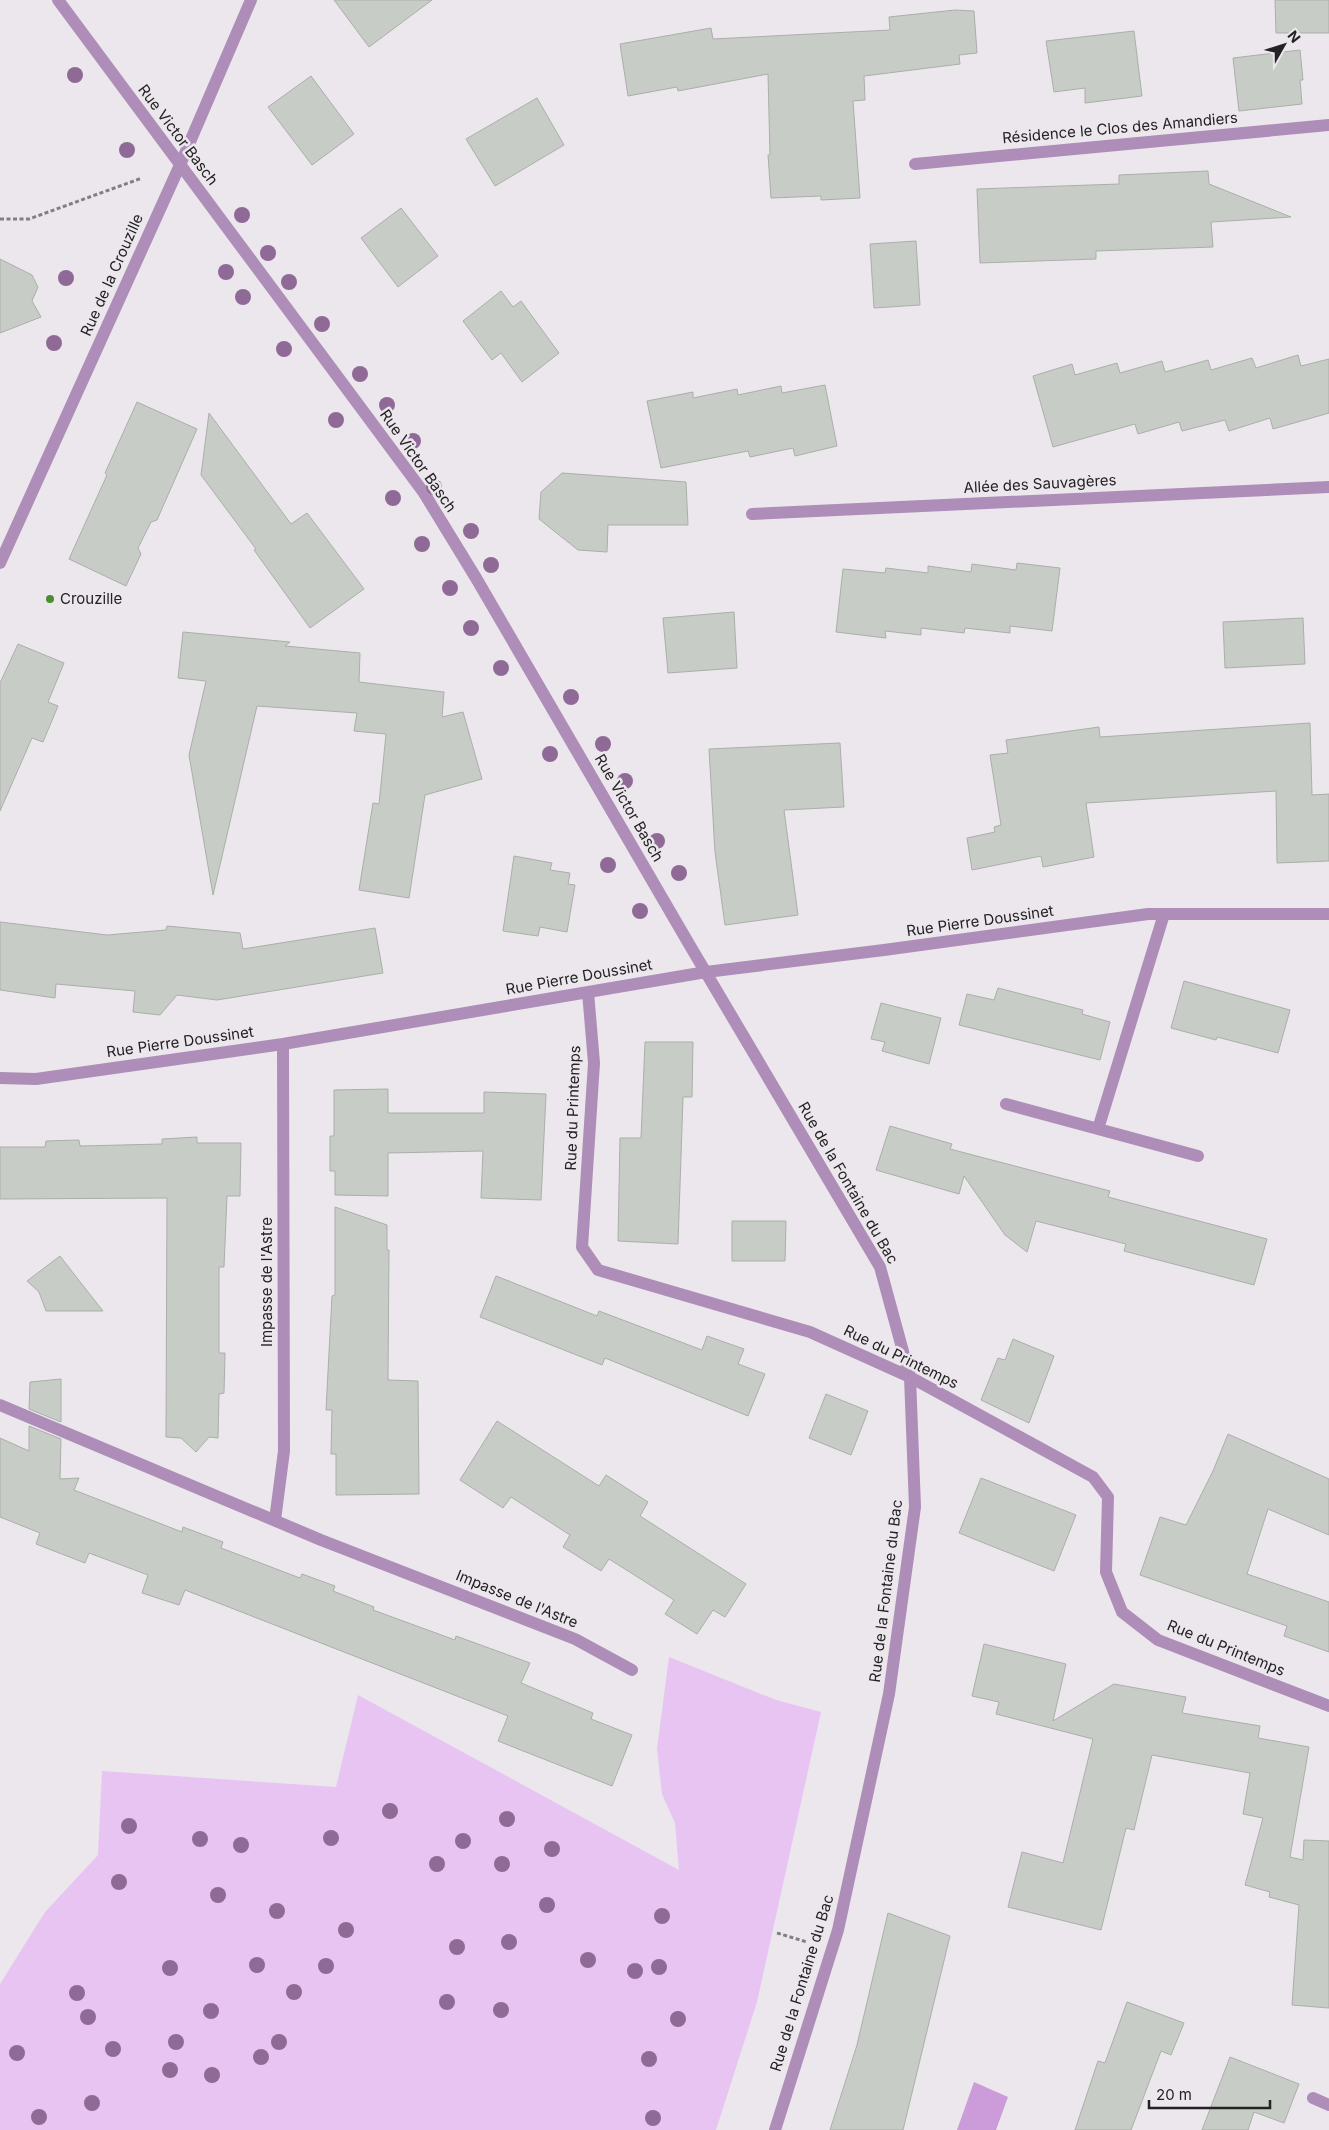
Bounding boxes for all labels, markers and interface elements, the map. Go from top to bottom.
north arrow [1259,20,1309,70]
text: N [1285,27,1304,46]
street label: Rue Victor Basch [134,81,222,189]
street label: Résidence le Clos des Amandiers [1001,108,1239,147]
street label: Rue de la Crouzille [76,211,147,339]
street label: Rue Victor Basch [376,406,461,516]
street label: Allée des Sauvagères [963,470,1117,497]
place label: Crouzille [60,589,122,608]
marker: Crouzille [44,593,56,605]
street label: Rue Victor Basch [591,750,668,865]
street label: Rue Pierre Doussinet [905,901,1055,940]
street label: Rue Pierre Doussinet [504,954,654,999]
street label: Rue Pierre Doussinet [105,1022,255,1061]
street label: Rue du Printemps [561,1045,584,1171]
street label: Rue de la Fontaine du Bac [794,1098,903,1267]
street label: Impasse de l'Astre [257,1217,276,1347]
street label: Rue du Printemps [841,1321,962,1393]
street label: Rue de la Fontaine du Bac [865,1498,906,1683]
street label: Impasse de l'Astre [453,1565,581,1632]
street label: Rue du Printemps [1164,1615,1288,1680]
street label: Rue de la Fontaine du Bac [766,1892,838,2074]
scale bar [1149,2078,1270,2110]
text: 20 m [1156,2085,1192,2104]

